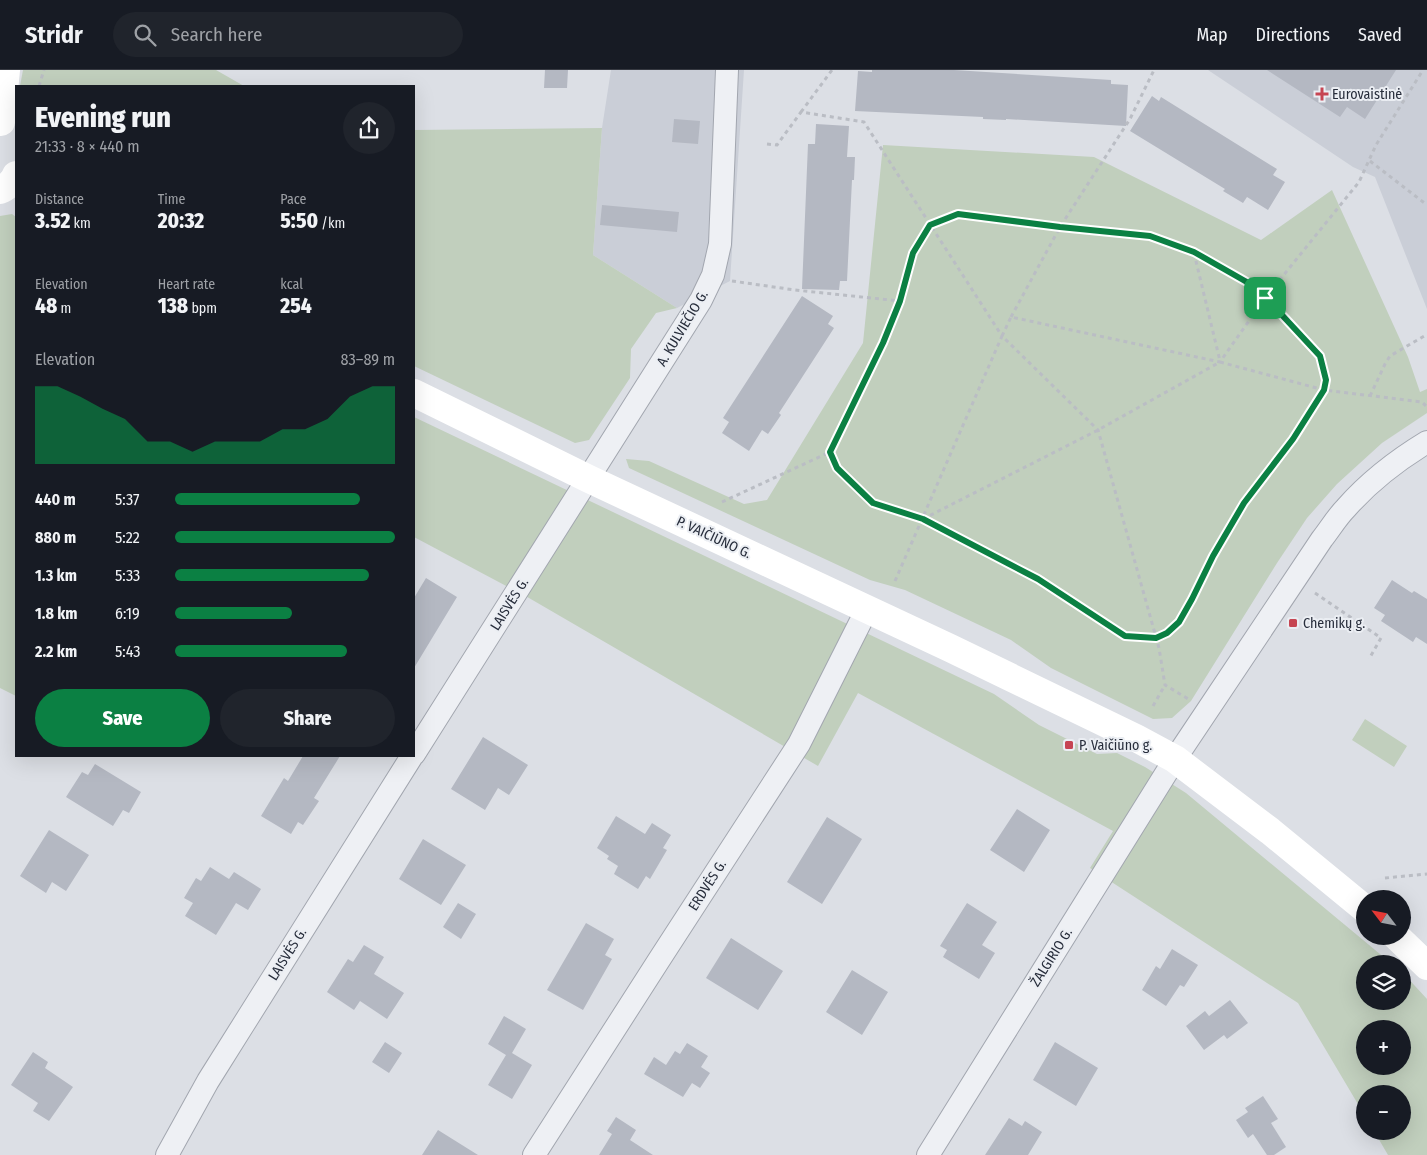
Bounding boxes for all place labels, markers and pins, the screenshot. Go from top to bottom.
place label: Eurovaistinė [1332,86,1402,103]
marker: Eurovaistinė [1316,88,1328,100]
pin [1244,277,1286,319]
place label: Chemikų g. [1303,615,1365,632]
marker: Chemikų g. [1287,617,1299,629]
place label: P. Vaičiūno g. [1079,737,1152,754]
marker: P. Vaičiūno g. [1063,739,1075,751]

